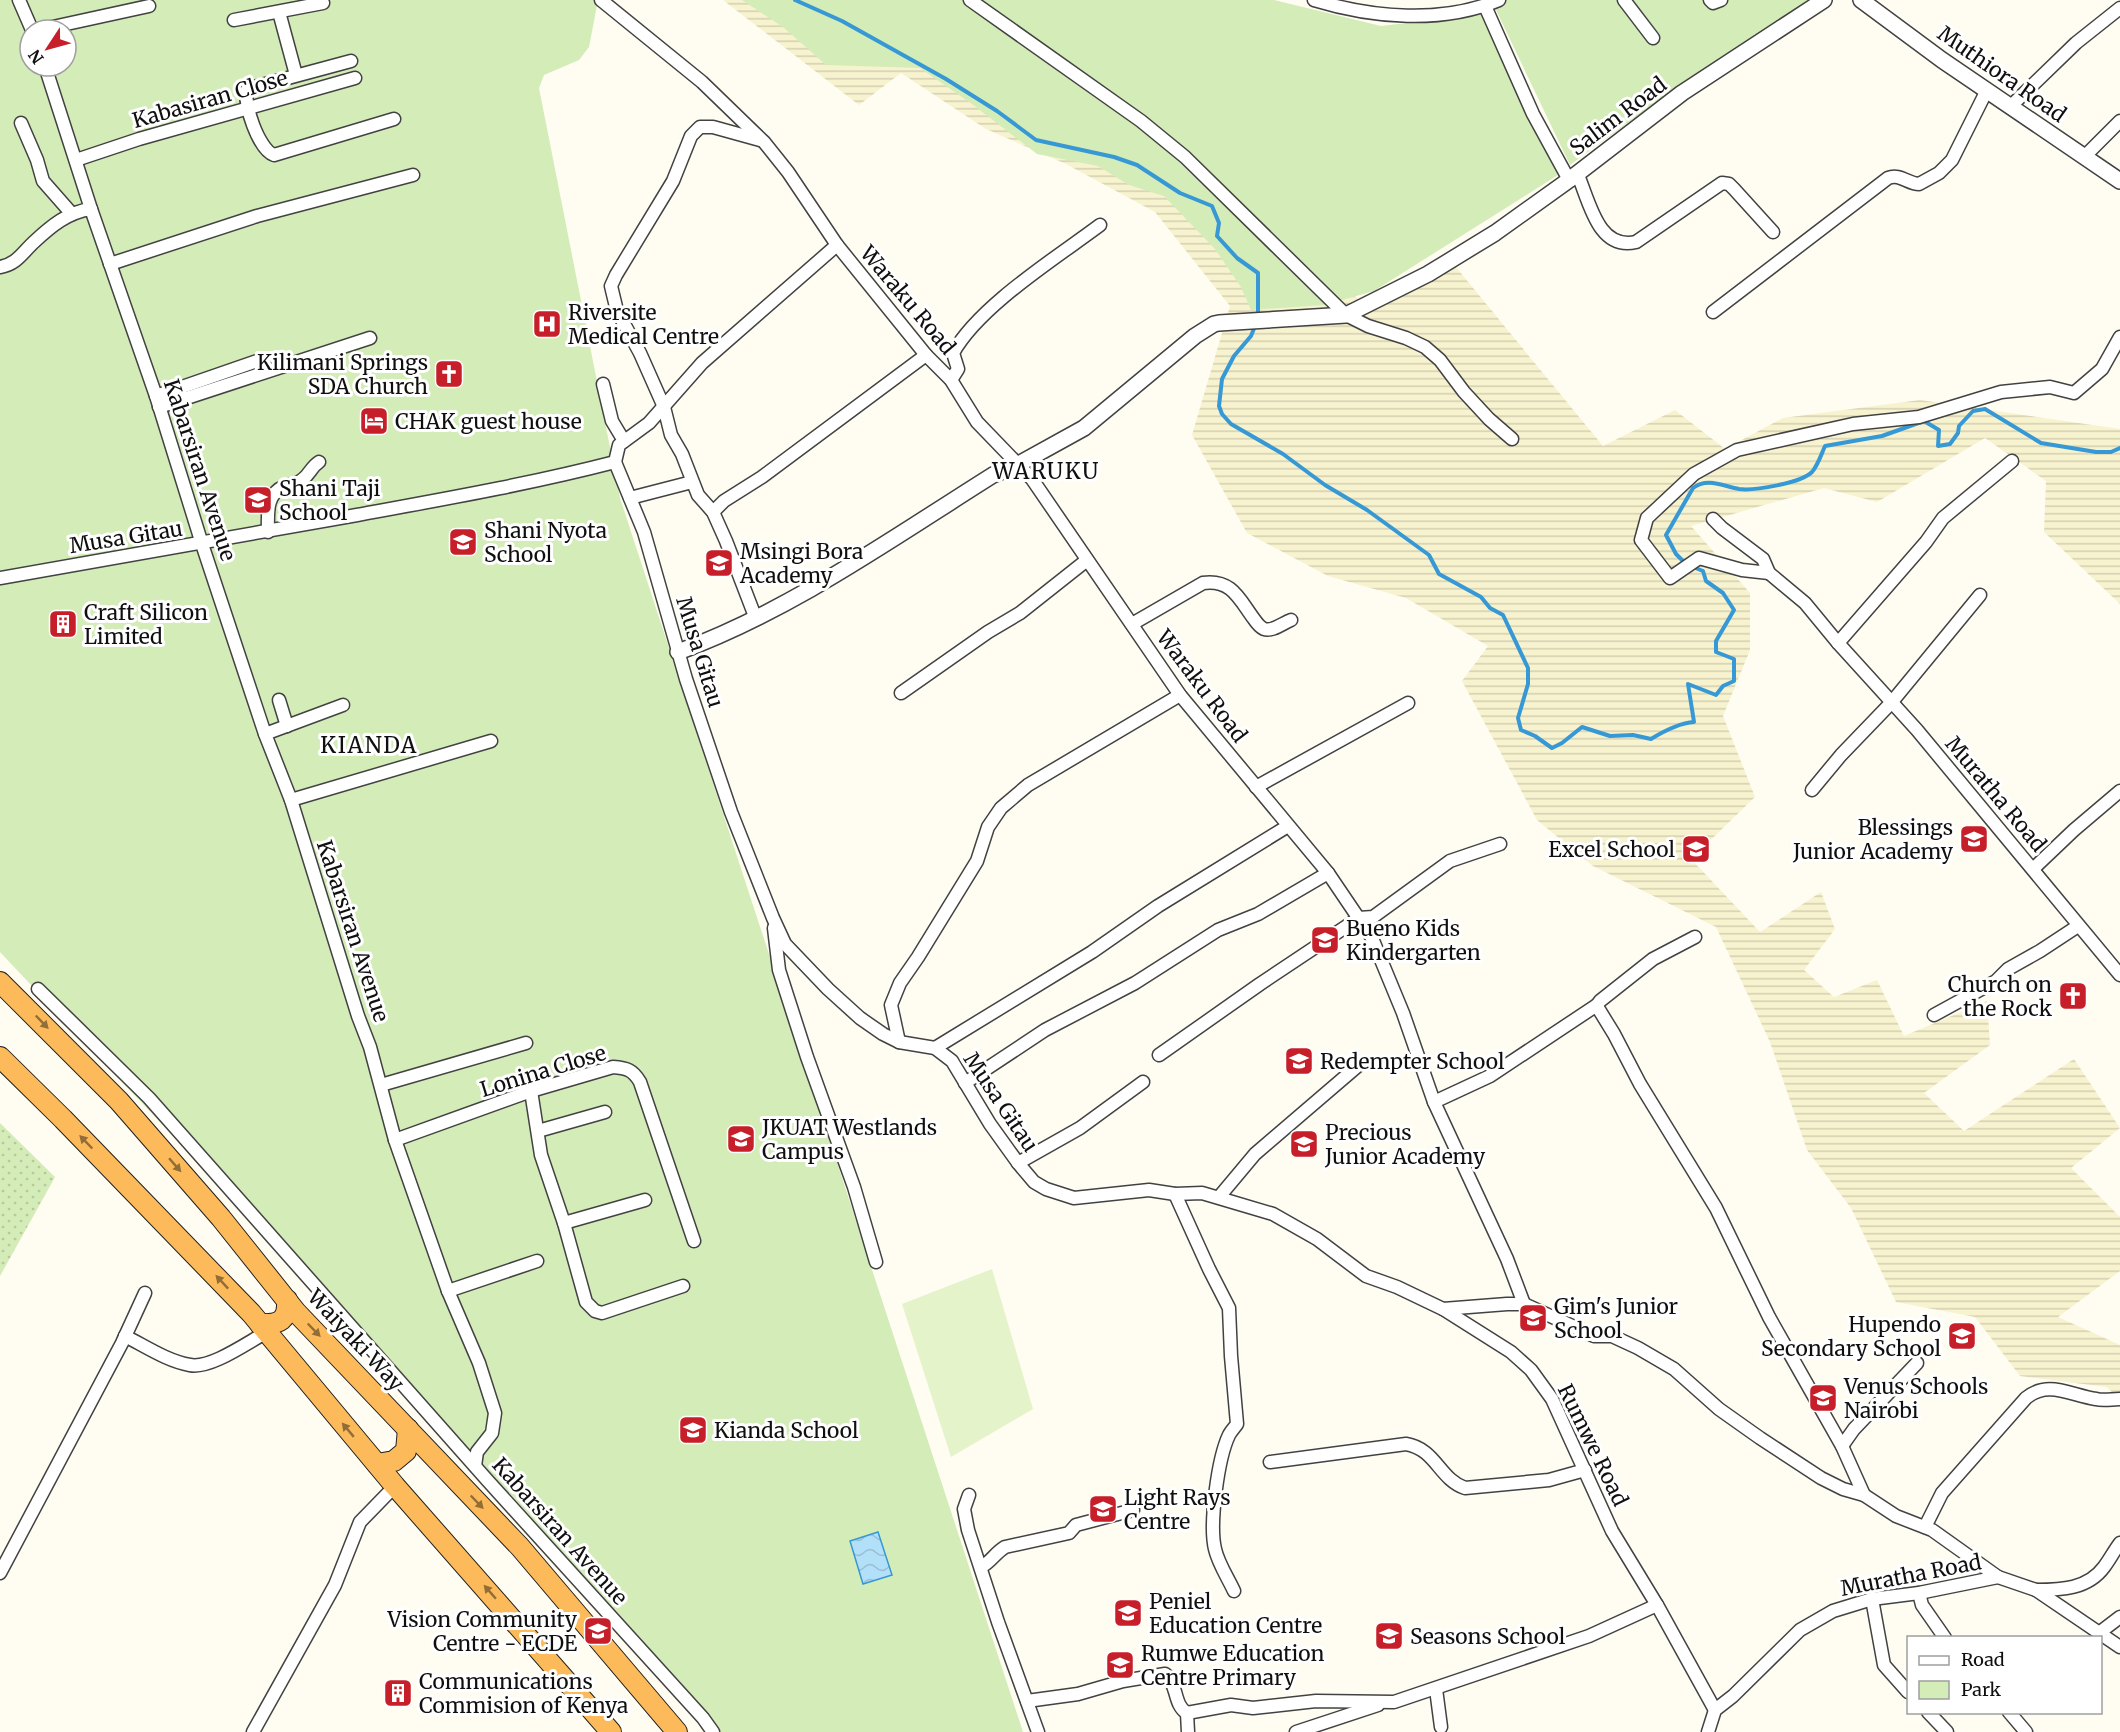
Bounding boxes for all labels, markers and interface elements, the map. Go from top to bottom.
north arrow [18,18,78,78]
street label: Muthiora Road [1933,20,2072,128]
text: N [24,46,48,68]
street label: Kabasiran Close [129,64,291,134]
street label: Salim Road [1564,71,1672,161]
street label: Waraku Road [854,239,962,360]
place label: Riversite Medical Centre [568,299,719,350]
hospital icon: Riversite Medical Centre [531,308,563,340]
place label: Kilimani Springs SDA Church [257,349,428,400]
church icon: Kilimani Springs SDA Church [433,358,465,390]
street label: Kabarsiran Avenue [158,376,242,564]
hotel icon: CHAK guest house [358,405,390,437]
place label: CHAK guest house [395,408,582,435]
district label: WARUKU [991,457,1100,485]
place label: Shani Taji School [279,475,381,526]
school or university icon: Shani Taji School [242,484,274,516]
street label: Musa Gitau [67,515,185,559]
place label: Shani Nyota School [484,517,607,568]
school or university icon: Shani Nyota School [447,526,479,558]
place label: Msingi Bora Academy [739,538,863,589]
school or university icon: Msingi Bora Academy [703,547,735,579]
street label: Musa Gitau [670,593,730,711]
place label: Craft Silicon Limited [84,599,208,650]
building icon: Craft Silicon Limited [47,608,79,640]
street label: Waraku Road [1150,623,1253,748]
district label: KIANDA [320,731,418,759]
street label: Muratha Road [1940,731,2052,858]
place label: Blessings Junior Academy [1792,814,1954,865]
school or university icon: Blessings Junior Academy [1958,823,1990,855]
school or university icon: Excel School [1680,833,1712,865]
place label: Excel School [1548,836,1675,863]
street label: Kabarsiran Avenue [311,837,395,1025]
place label: Bueno Kids Kindergarten [1346,915,1481,966]
school or university icon: Bueno Kids Kindergarten [1309,924,1341,956]
place label: Church on the Rock [1948,971,2053,1022]
church icon: Church on the Rock [2057,980,2089,1012]
one-way arrow [35,1015,49,1030]
street label: Lonina Close [477,1039,609,1103]
school or university icon: Redempter School [1283,1045,1315,1077]
street label: Musa Gitau [958,1047,1044,1157]
place label: Redempter School [1320,1048,1505,1075]
place label: JKUAT Westlands Campus [761,1114,937,1165]
place label: Precious Junior Academy [1324,1119,1486,1170]
school or university icon: JKUAT Westlands Campus [725,1123,757,1155]
school or university icon: Precious Junior Academy [1288,1128,1320,1160]
one-way arrow [79,1134,93,1149]
one-way arrow [168,1157,181,1172]
one-way arrow [215,1275,229,1289]
street label: Waiyaki Way [301,1283,411,1397]
place label: Gim's Junior School [1554,1293,1678,1344]
school or university icon: Gim's Junior School [1517,1302,1549,1334]
place label: Hupendo Secondary School [1761,1311,1941,1362]
school or university icon: Hupendo Secondary School [1946,1320,1978,1352]
one-way arrow [306,1323,320,1337]
place label: Venus Schools Nairobi [1843,1373,1988,1424]
street label: Rumwe Road [1552,1380,1634,1511]
school or university icon: Venus Schools Nairobi [1807,1382,1839,1414]
school or university icon: Kianda School [677,1414,709,1446]
place label: Kianda School [714,1417,859,1444]
one-way arrow [342,1422,355,1438]
street label: Kabarsiran Avenue [487,1452,633,1610]
place label: Light Rays Centre [1124,1484,1231,1535]
school or university icon: Light Rays Centre [1087,1493,1119,1525]
one-way arrow [470,1494,484,1509]
street label: Muratha Road [1838,1548,1984,1602]
one-way arrow [483,1585,497,1600]
place label: Peniel Education Centre [1149,1588,1322,1639]
school or university icon: Peniel Education Centre [1112,1597,1144,1629]
place label: Vision Community Centre - ECDE [387,1606,578,1657]
school or university icon: Vision Community Centre - ECDE [582,1615,614,1647]
school or university icon: Seasons School [1373,1620,1405,1652]
place label: Seasons School [1410,1623,1566,1650]
legend [1907,1636,2102,1714]
place label: Rumwe Education Centre Primary [1141,1640,1325,1691]
text: Road [1961,1648,2005,1671]
school or university icon: Rumwe Education Centre Primary [1104,1649,1136,1681]
place label: Communications Commision of Kenya [419,1668,628,1719]
building icon: Communications Commision of Kenya [382,1677,414,1709]
text: Park [1961,1678,2002,1701]

